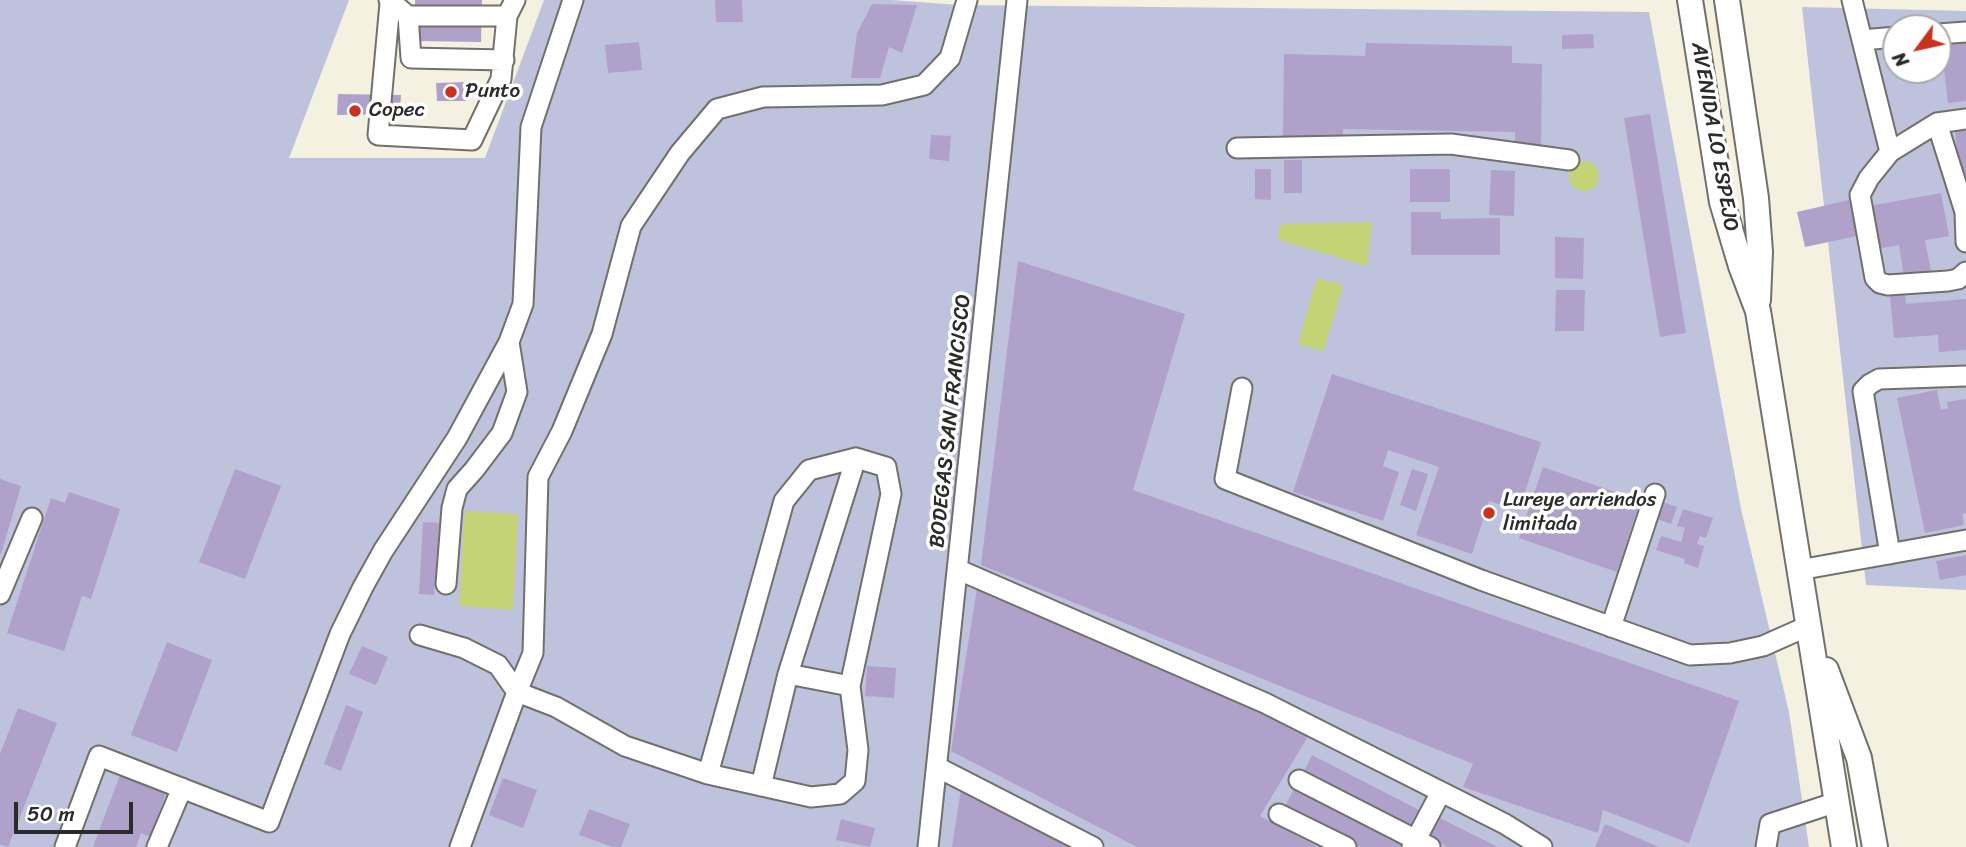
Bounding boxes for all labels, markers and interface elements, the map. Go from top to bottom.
north arrow [1882,14,1952,84]
street label: AVENIDA LO ESPEJO [1685,40,1743,234]
text: N [1883,45,1918,74]
place label: Punto [465,79,520,105]
marker: Punto [443,84,459,100]
place label: Copec [369,98,425,124]
marker: Copec [347,103,363,119]
street label: BODEGAS SAN FRANCISCO [925,293,977,549]
place label: Lureye arriendos limitada [1503,488,1656,538]
marker: Lureye arriendos limitada [1481,505,1497,521]
scale bar [18,788,136,832]
text: 50 m [27,795,75,833]

